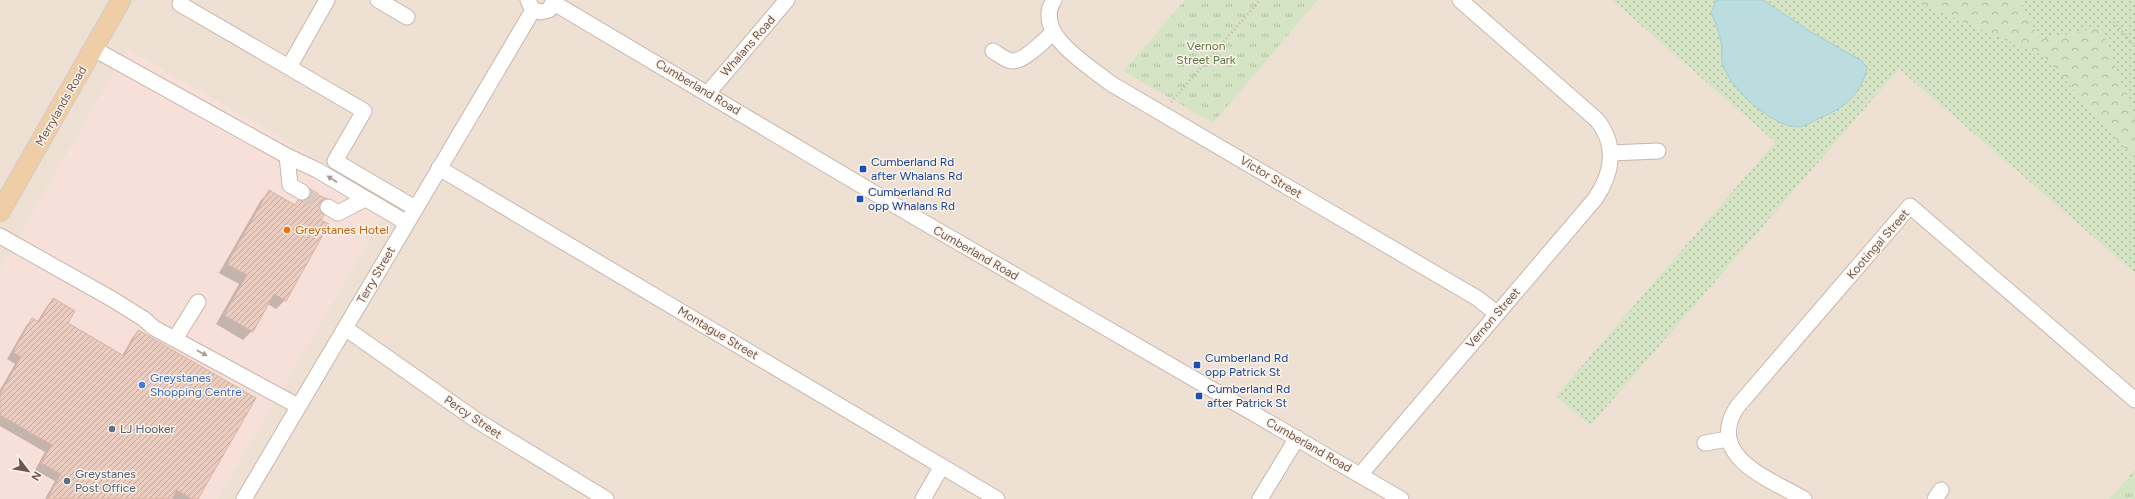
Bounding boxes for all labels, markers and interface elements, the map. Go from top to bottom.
street label: Whalans Road [718,13,778,79]
park label: Vernon Street Park [1176,39,1236,67]
street label: Cumberland Road [653,56,743,118]
street label: Merrylands Road [32,64,90,148]
street label: Victor Street [1238,153,1305,201]
place label: Cumberland Rd after Whalans Rd [871,155,963,183]
marker: Cumberland Rd after Whalans Rd [858,164,868,174]
one-way arrow [327,175,337,183]
place label: Cumberland Rd opp Whalans Rd [868,185,955,213]
marker: Cumberland Rd opp Whalans Rd [855,194,865,204]
street label: Kootingal Street [1844,206,1912,282]
place label: Greystanes Hotel [295,223,389,237]
street label: Cumberland Road [931,223,1021,283]
marker: Greystanes Hotel [282,225,292,235]
street label: Terry Street [354,244,398,306]
street label: Vernon Street [1463,285,1523,351]
street label: Montague Street [675,303,761,363]
one-way arrow [196,350,208,356]
place label: Cumberland Rd opp Patrick St [1205,351,1288,379]
marker: Cumberland Rd opp Patrick St [1192,360,1202,370]
place label: Greystanes Shopping Centre [150,371,242,399]
marker: Greystanes Shopping Centre [137,380,147,390]
place label: Cumberland Rd after Patrick St [1207,382,1290,410]
marker: Cumberland Rd after Patrick St [1194,391,1204,401]
street label: Percy Street [441,393,505,442]
street label: Cumberland Road [1264,415,1354,475]
place label: LJ Hooker [120,422,175,436]
marker: LJ Hooker [107,424,117,434]
north arrow [8,451,48,491]
place label: Greystanes Post Office [75,467,136,495]
text: N [28,469,44,483]
marker: Greystanes Post Office [62,476,72,486]

